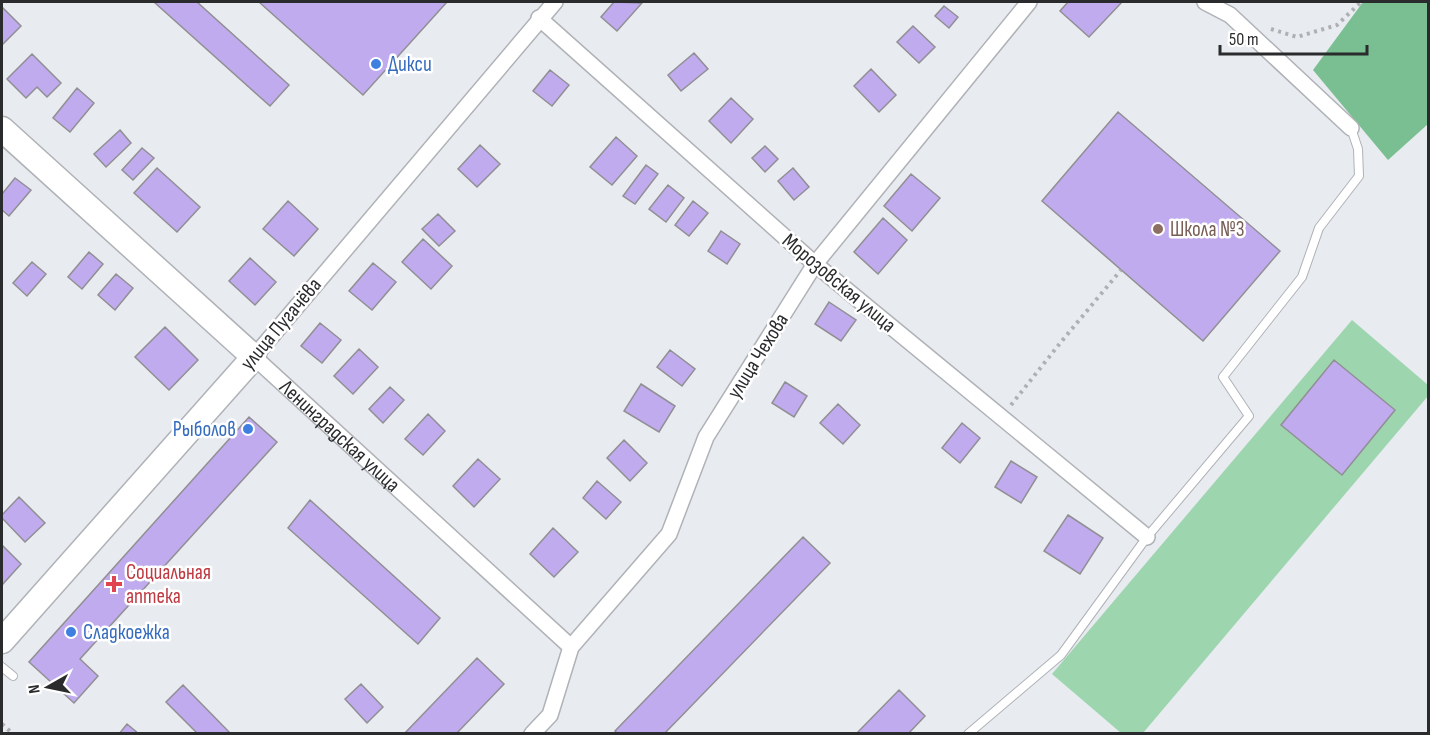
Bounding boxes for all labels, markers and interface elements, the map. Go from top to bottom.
scale bar [1220,18,1367,56]
text: 50 m [1229,29,1259,50]
place label: Дикси [388,52,432,77]
marker: Дикси [369,57,383,71]
place label: Школа №3 [1170,217,1245,242]
marker: Школа №3 [1151,222,1165,236]
street label: Морозовская улица [777,228,901,338]
street label: улица Пугачёва [235,273,327,375]
street label: улица Чехова [722,309,794,403]
street label: Ленинградская улица [274,374,405,497]
place label: Рыболов [173,417,236,442]
marker: Рыболов [241,422,255,436]
place label: Социальная аптека [126,560,211,609]
marker: Социальная аптека [107,577,121,591]
place label: Сладкоежка [83,620,170,645]
marker: Сладкоежка [64,625,78,639]
north arrow [18,657,78,717]
text: N [25,683,45,695]

